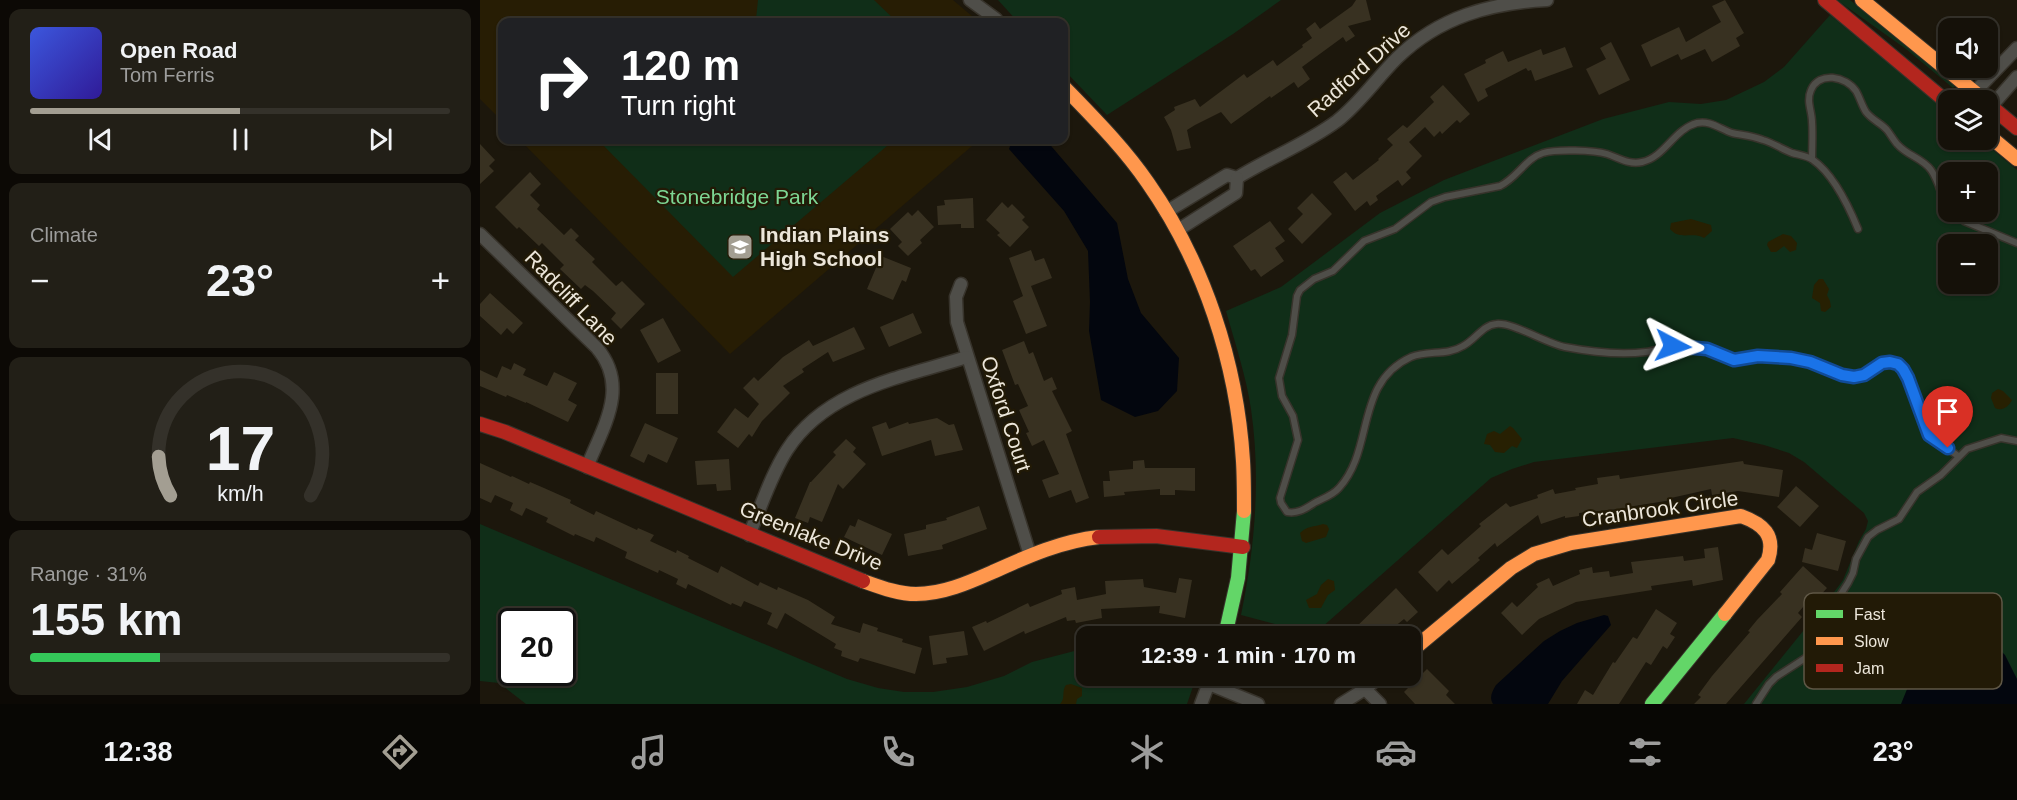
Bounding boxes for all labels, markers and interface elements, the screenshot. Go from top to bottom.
street label: Radford Drive [1303,18,1415,122]
map controls [1938,18,1998,294]
button: sound [1938,18,1998,78]
text: Open Road [120,38,237,63]
icon: right [522,42,600,120]
text: 120 m [621,42,740,89]
text: Tom Ferris [120,64,214,86]
button: layers [1938,90,1998,150]
text: Turn right [621,91,736,121]
icon: previous [84,123,117,156]
icon: pause [224,123,257,156]
icon: next [364,123,397,156]
button: + [1938,162,1998,222]
park label: Stonebridge Park [656,185,819,208]
place label: Indian Plains High School [760,223,890,270]
text: Climate [30,224,98,246]
school or university icon: Indian Plains High School [725,232,755,262]
button: − [1938,234,1998,294]
street label: Radcliff Lane [521,246,622,350]
text: 23° [206,255,274,306]
text: − [30,262,49,299]
text: + [431,262,450,299]
position arrow [1641,314,1705,378]
street label: Oxford Court [977,353,1036,475]
pin [1922,386,1973,448]
icon: arrive [1931,395,1964,428]
text: 17 [205,414,275,483]
text: km/h [217,482,263,506]
street label: Cranbrook Circle [1580,486,1740,531]
street label: Greenlake Drive [737,496,886,575]
text: Range · 31% [30,563,147,585]
legend [1804,593,2002,689]
text: 155 km [30,594,183,645]
text: Fast [1854,606,1886,623]
speed limit sign: 20 [498,608,576,686]
text: Slow [1854,633,1889,650]
text: 12:39 · 1 min · 170 m [1141,643,1356,668]
text: Jam [1854,660,1884,677]
icon: directions [379,731,421,773]
icon: music [628,731,670,773]
icon: phone [877,731,919,773]
icon: climate [1126,731,1168,773]
icon: car [1375,731,1417,773]
icon: filters [1624,731,1666,773]
text: 12:38 [103,737,173,767]
text: 23° [1873,737,1913,767]

